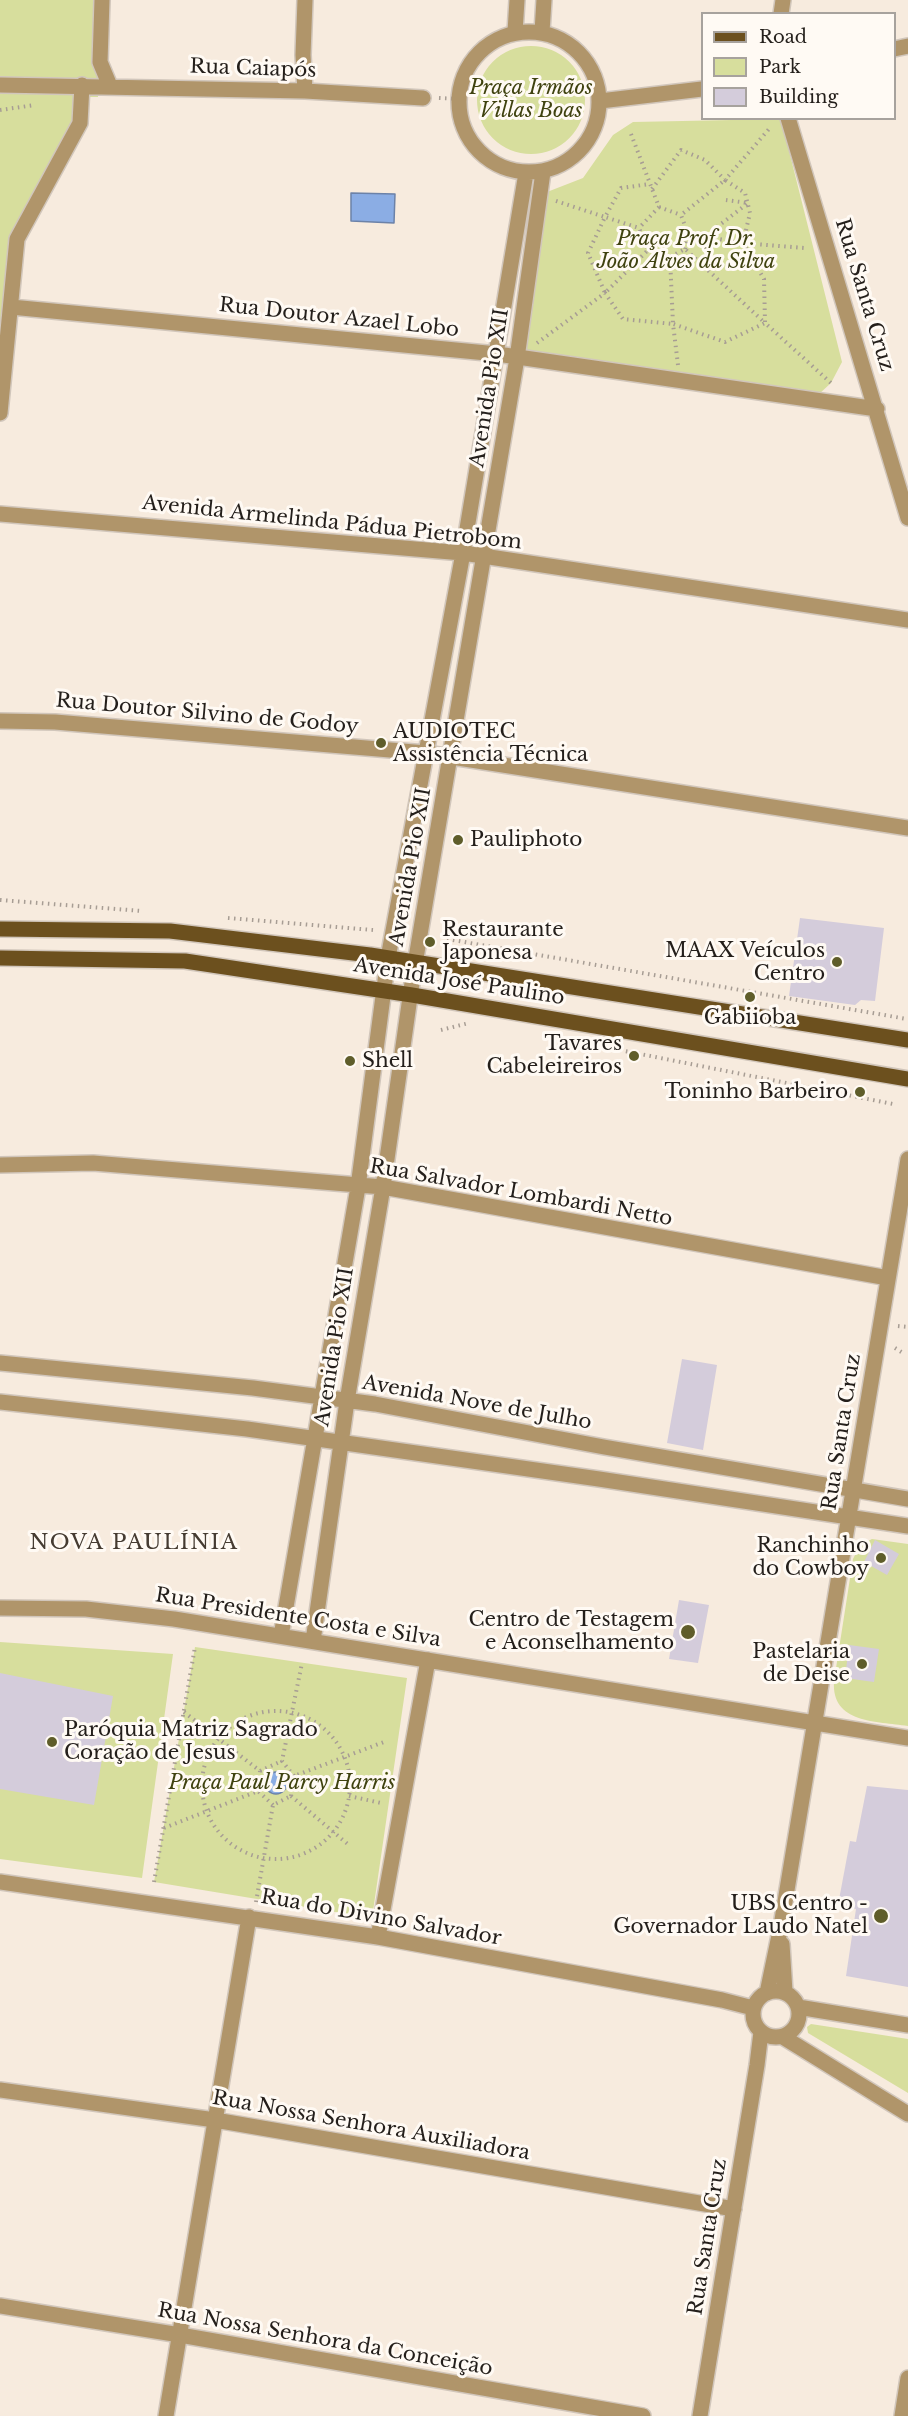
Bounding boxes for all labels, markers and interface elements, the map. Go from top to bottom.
legend [701,12,896,120]
text: Road [759,26,807,48]
street label: Rua Caiapós [189,55,317,83]
text: Park [759,56,801,78]
park label: Praça Irmãos Villas Boas [469,76,593,123]
text: Building [759,86,838,108]
street label: Rua Santa Cruz [829,216,899,374]
park label: Praça Prof. Dr. João Alves da Silva [597,227,775,274]
street label: Rua Doutor Azael Lobo [218,293,460,343]
street label: Avenida Pio XII [466,307,514,469]
street label: Avenida Armelinda Pádua Pietrobom [141,491,523,555]
street label: Rua Doutor Silvino de Godoy [55,689,359,739]
place label: AUDIOTEC Assistência Técnica [393,720,588,767]
marker: AUDIOTEC Assistência Técnica [374,736,388,750]
street label: Avenida Pio XII [385,786,437,948]
place label: Pauliphoto [470,828,582,852]
marker: Pauliphoto [451,833,465,847]
place label: Restaurante Japonesa [442,918,564,965]
marker: Restaurante Japonesa [423,935,437,949]
place label: MAAX Veículos Centro [665,939,825,986]
street label: Avenida José Paulino [352,953,566,1011]
marker: MAAX Veículos Centro [830,955,844,969]
marker: Gabiioba [743,990,757,1004]
place label: Gabiioba [704,1006,796,1030]
place label: Tavares Cabeleireiros [486,1032,622,1079]
place label: Shell [362,1049,413,1073]
marker: Tavares Cabeleireiros [627,1049,641,1063]
marker: Shell [343,1054,357,1068]
place label: Toninho Barbeiro [664,1080,848,1104]
marker: Toninho Barbeiro [853,1085,867,1099]
street label: Rua Salvador Lombardi Netto [368,1155,674,1231]
street label: Avenida Pio XII [311,1266,359,1428]
street label: Rua Santa Cruz [818,1352,866,1512]
street label: Avenida Nove de Julho [360,1371,594,1435]
district label: NOVA PAULÍNIA [29,1530,239,1556]
place label: Ranchinho do Cowboy [752,1534,869,1581]
marker: Ranchinho do Cowboy [874,1551,888,1565]
street label: Rua Presidente Costa e Silva [153,1584,443,1652]
place label: Centro de Testagem e Aconselhamento [468,1608,674,1655]
marker: Centro de Testagem e Aconselhamento [679,1623,697,1641]
place label: Pastelaria de Deise [752,1640,850,1687]
marker: Pastelaria de Deise [855,1657,869,1671]
place label: Paróquia Matriz Sagrado Coração de Jesus [64,1718,318,1765]
marker: Paróquia Matriz Sagrado Coração de Jesus [45,1735,59,1749]
park label: Praça Paul Parcy Harris [169,1771,395,1795]
street label: Rua do Divino Salvador [259,1885,503,1951]
place label: UBS Centro - Governador Laudo Natel [613,1892,868,1939]
marker: UBS Centro - Governador Laudo Natel [872,1907,890,1925]
street label: Rua Nossa Senhora Auxiliadora [210,2086,532,2166]
street label: Rua Santa Cruz [684,2157,732,2317]
street label: Rua Nossa Senhora da Conceição [156,2299,494,2381]

